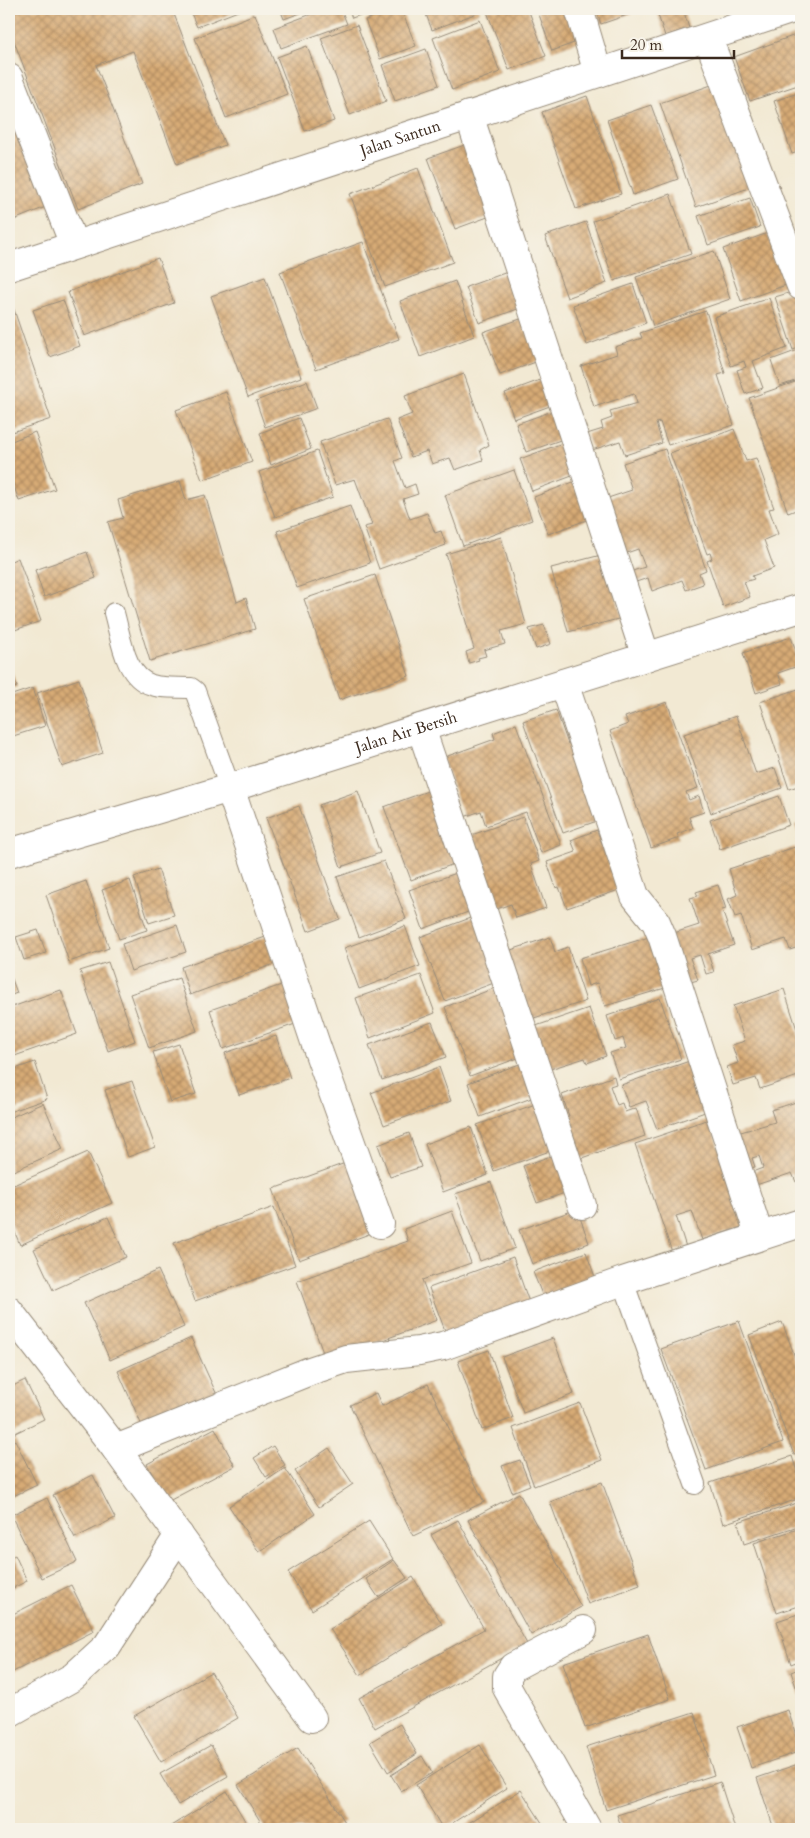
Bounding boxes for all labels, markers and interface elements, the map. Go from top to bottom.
scale bar [622,28,735,60]
text: 20 m [630,35,662,55]
street label: Jalan Santun [355,115,444,162]
street label: Jalan Air Bersih [351,706,460,759]

